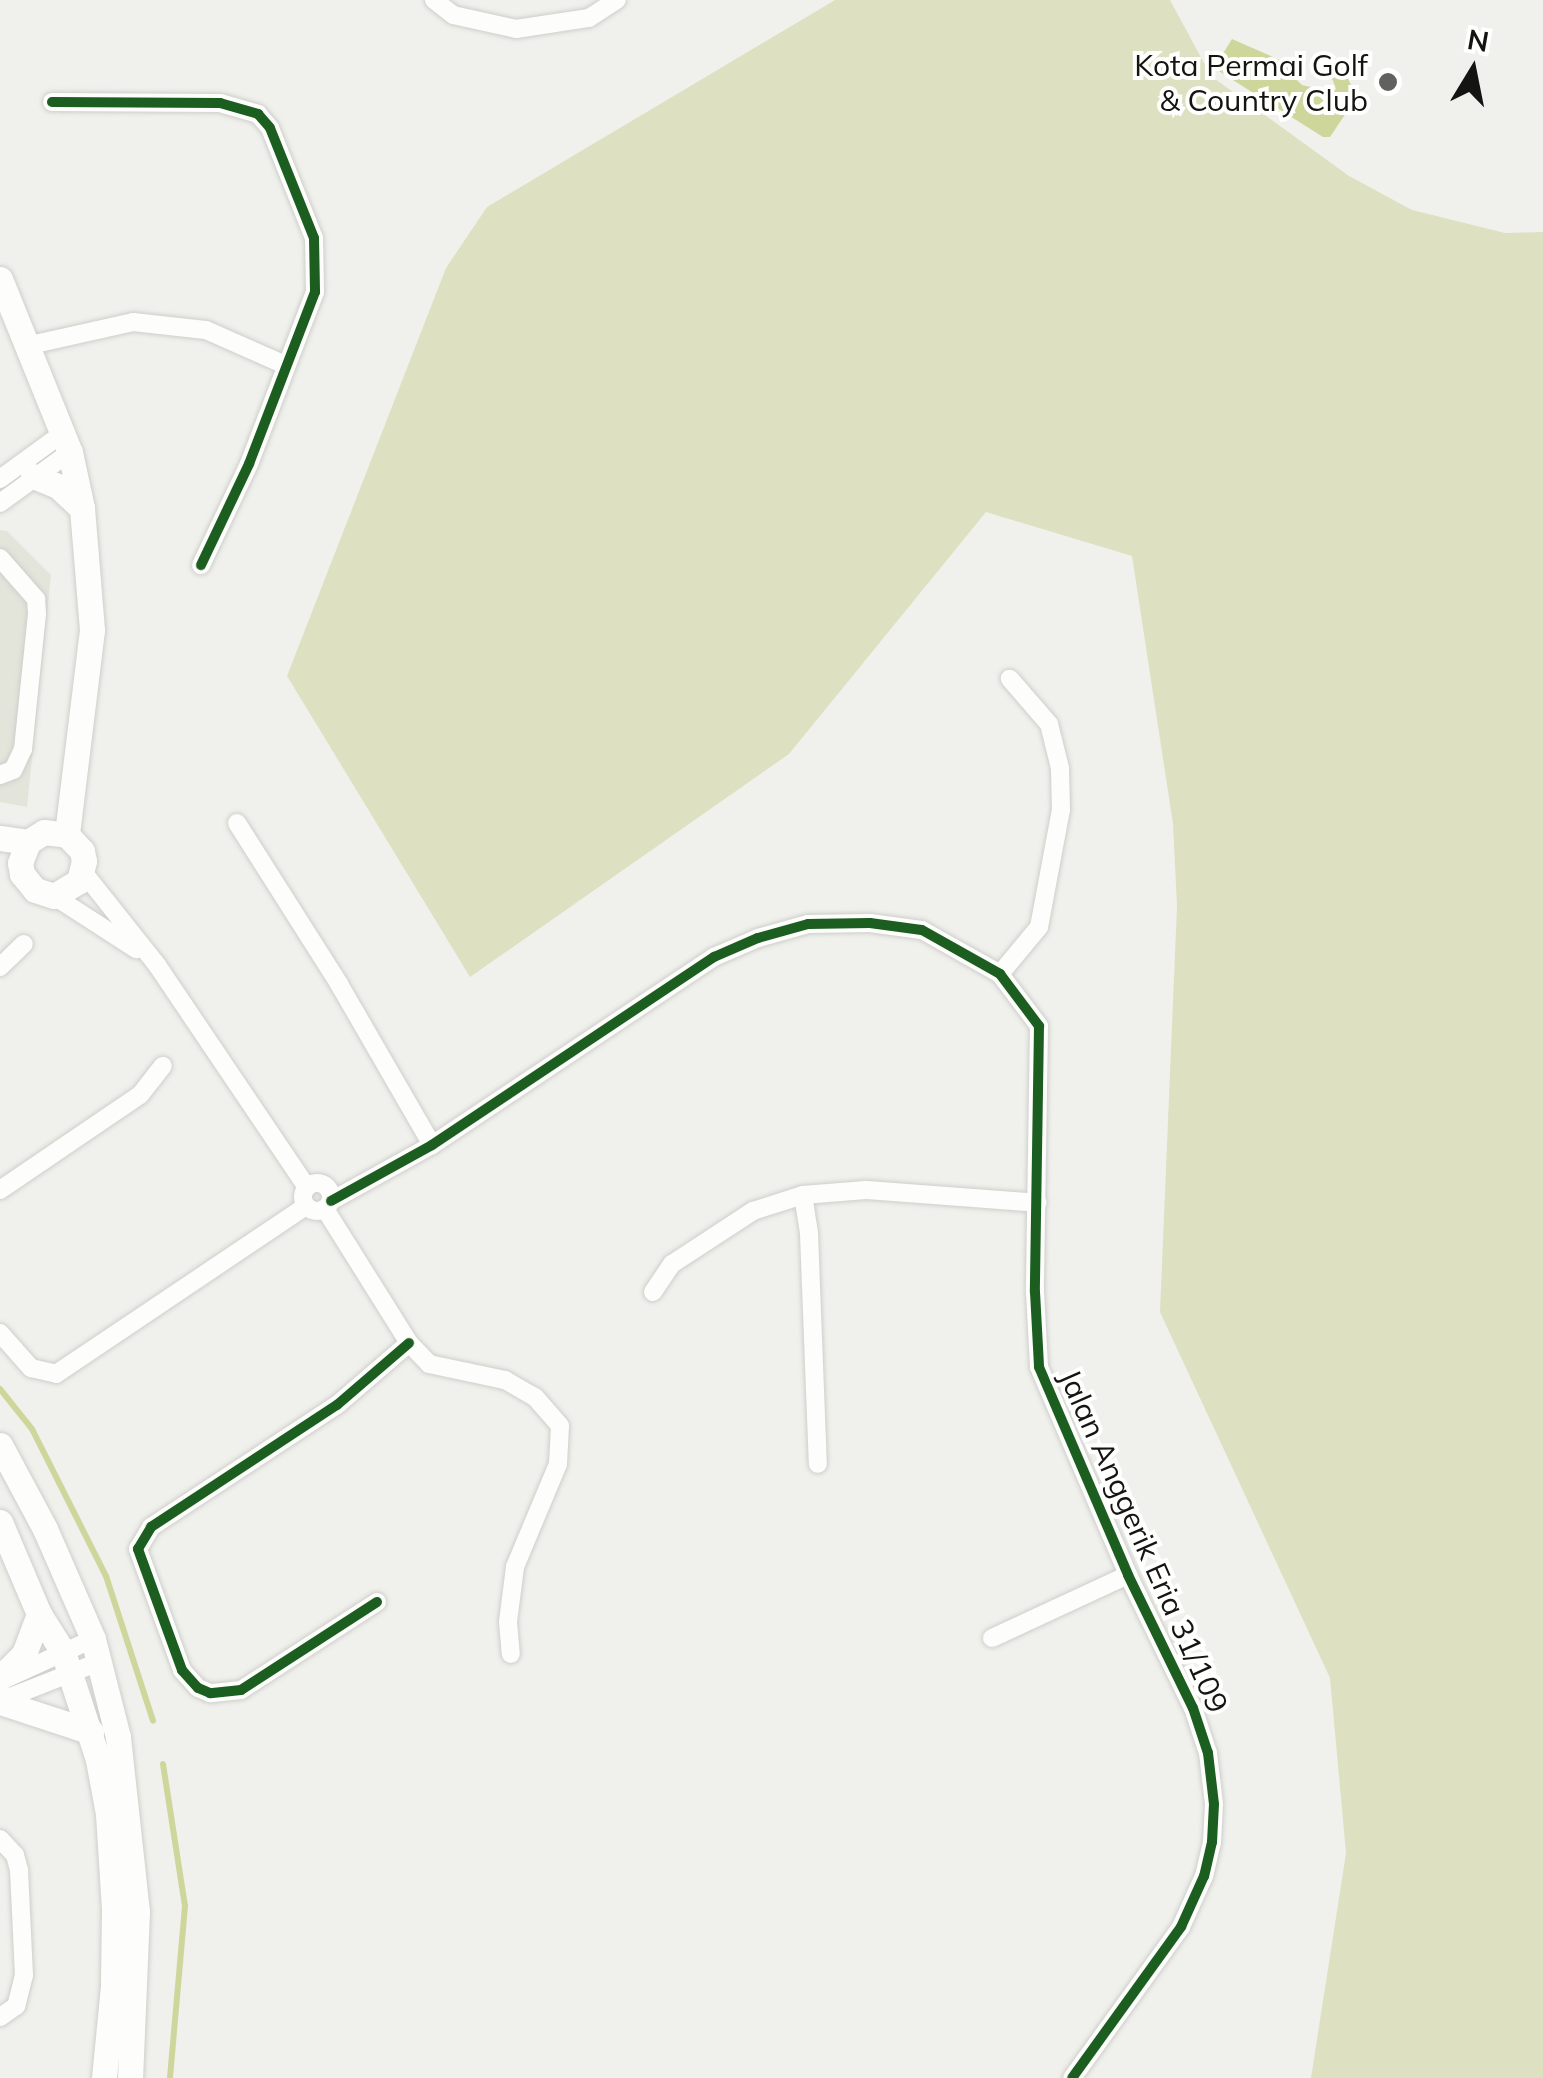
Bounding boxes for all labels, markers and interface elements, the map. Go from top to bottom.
north arrow [1423,20,1523,120]
text: N [1465,21,1492,59]
place label: Kota Permai Golf & Country Club [1134,47,1368,118]
marker: Kota Permai Golf & Country Club [1377,71,1399,93]
street label: Jalan Anggerik Eria 31/109 [1052,1364,1236,1718]

